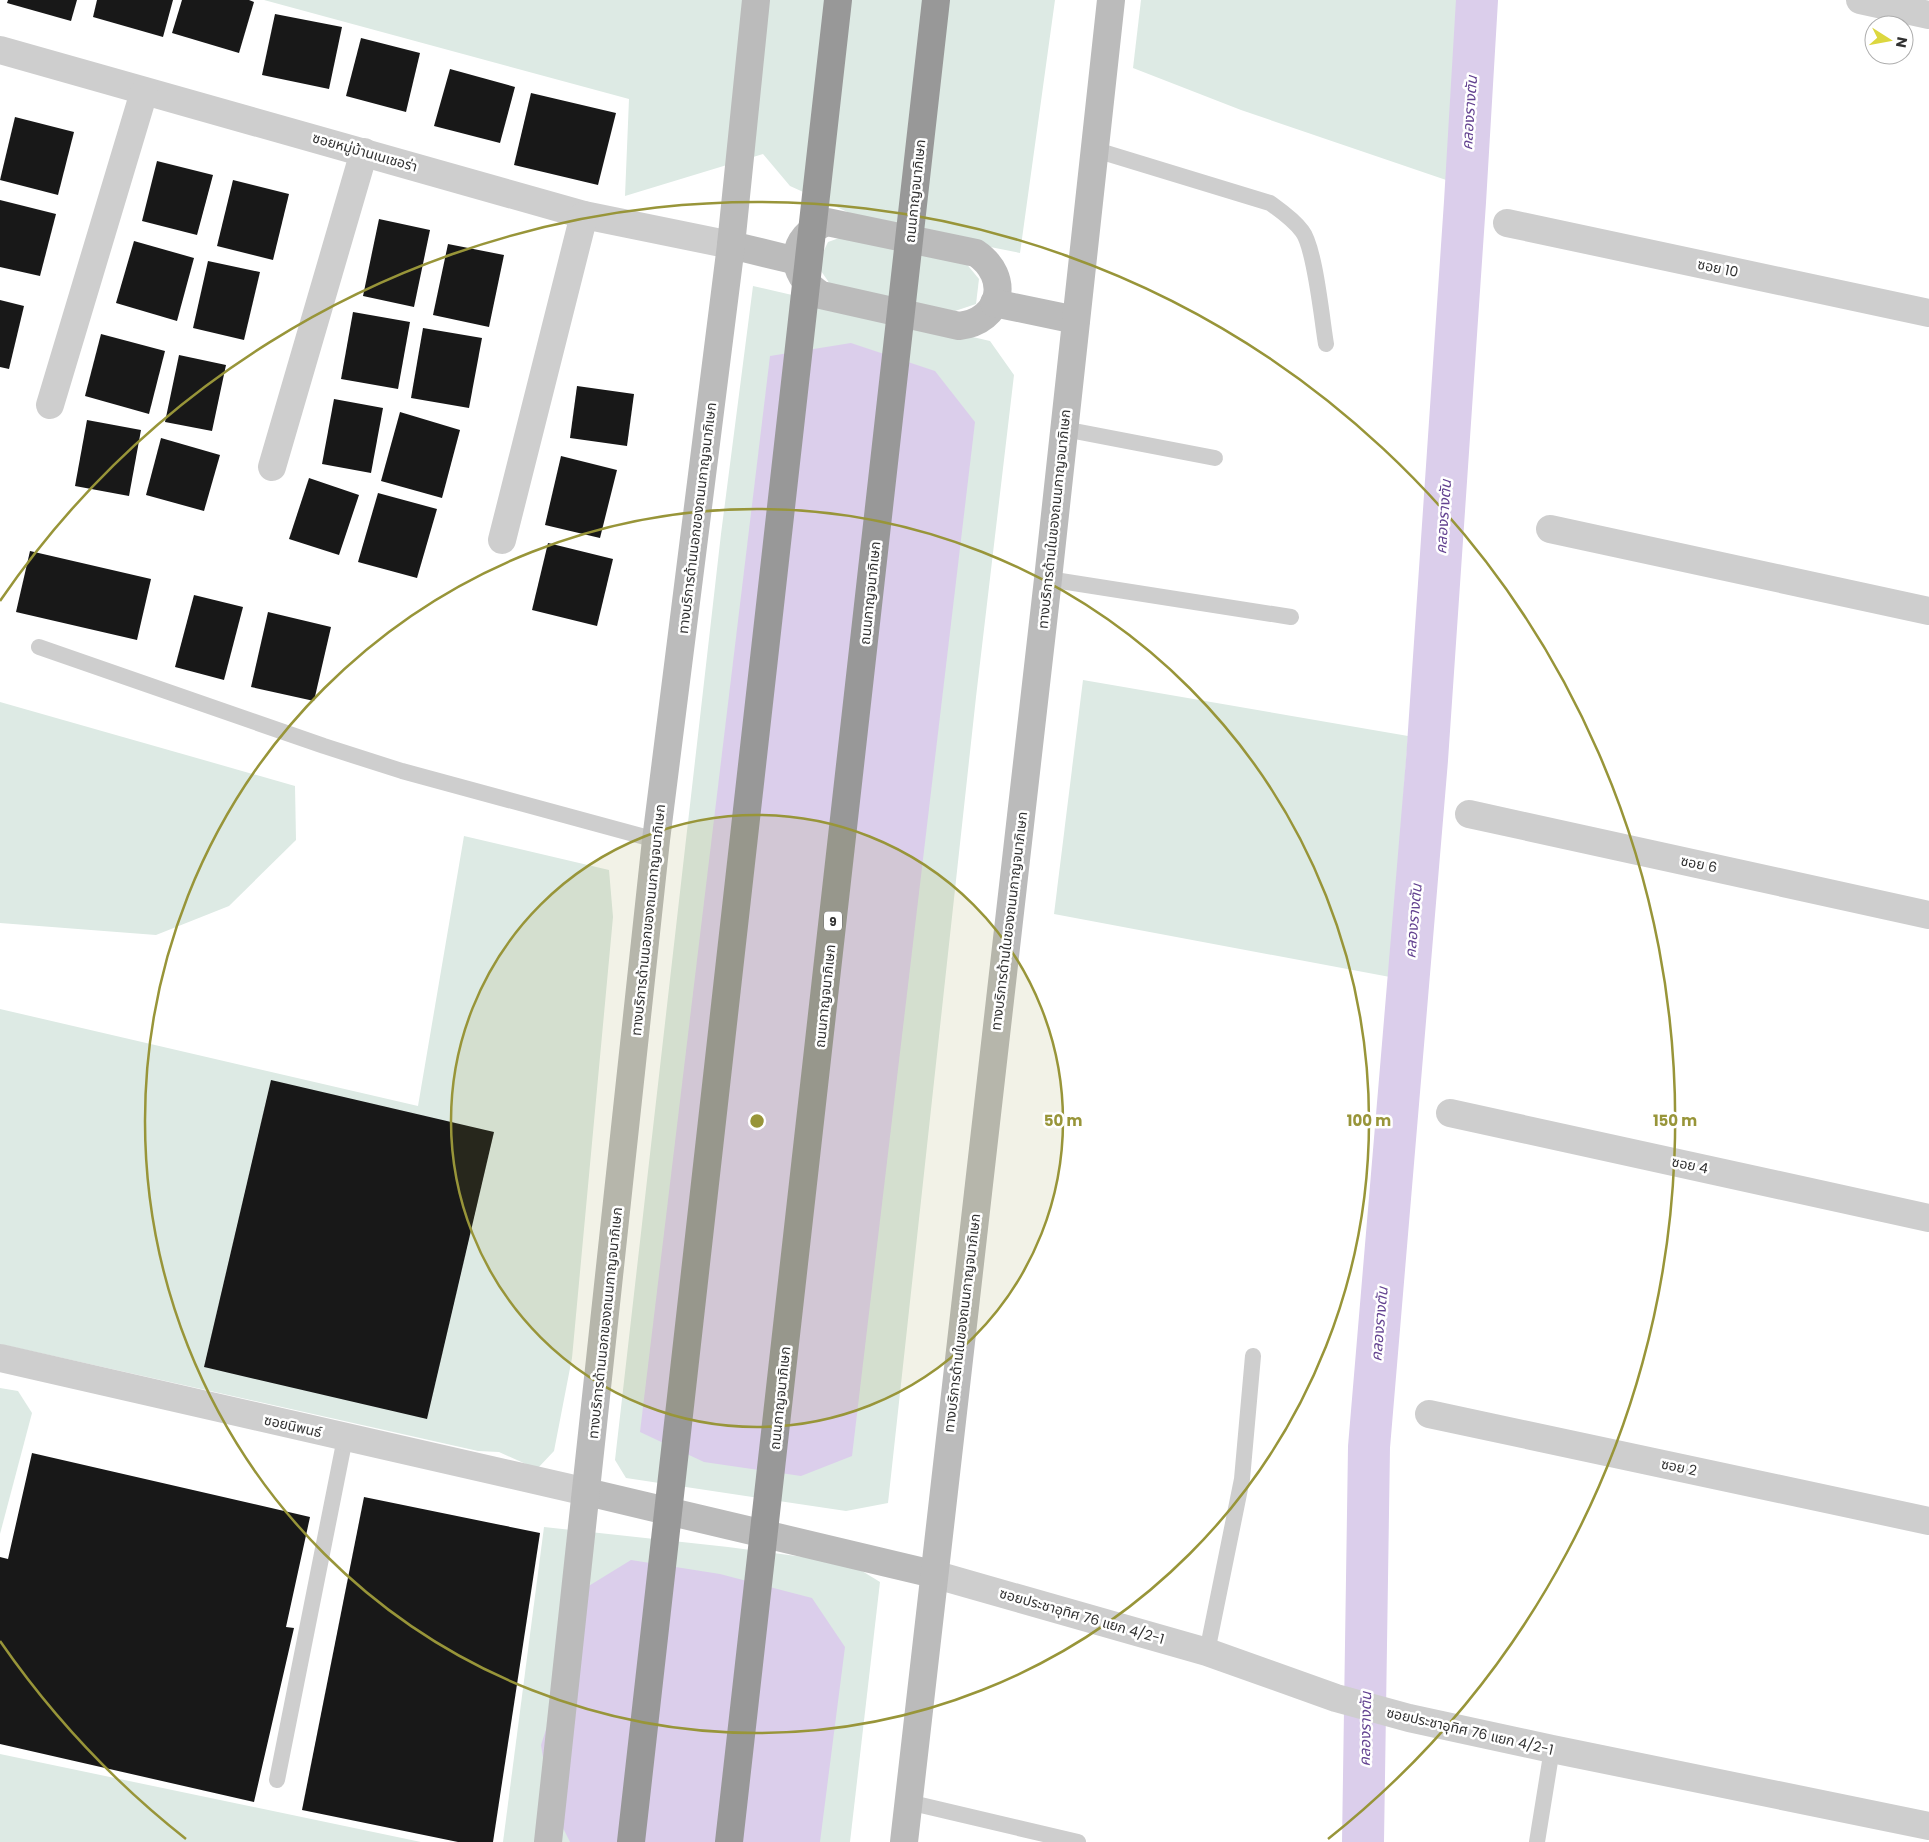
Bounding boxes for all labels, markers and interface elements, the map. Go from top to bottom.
north arrow [1864,15,1914,65]
text: N [1891,35,1913,50]
water label: คลองรางตัน [1456,74,1482,151]
street label: ซอยหมู่บ้านเนเชอร่า [310,127,420,177]
street label: ถนนกาญจนาภิเษก [900,138,930,244]
street label: ซอย 10 [1696,254,1740,282]
street label: ทางบริการด้านนอกของถนนกาญจนาภิเษก [673,401,721,635]
street label: ทางบริการด้านในของถนนกาญจนาภิเษก [1033,408,1075,630]
water label: คลองรางตัน [1430,478,1456,555]
street label: ถนนกาญจนาภิเษก [855,540,885,646]
street label: ทางบริการด้านนอกของถนนกาญจนาภิเษก [626,803,670,1037]
street label: ทางบริการด้านในของถนนกาญจนาภิเษก [986,810,1032,1032]
street label: ซอย 6 [1679,850,1719,878]
water label: คลองรางตัน [1399,882,1427,959]
road number: 9 [824,911,842,930]
street label: ถนนกาญจนาภิเษก [810,943,840,1049]
text: 50 m [1044,1110,1082,1131]
text: 100 m [1347,1110,1391,1131]
text: 150 m [1653,1110,1697,1131]
centre of rings [748,1112,766,1130]
street label: ซอย 4 [1670,1151,1710,1179]
street label: ทางบริการด้านนอกของถนนกาญจนาภิเษก [583,1206,627,1440]
street label: ทางบริการด้านในของถนนกาญจนาภิเษก [939,1212,985,1434]
water label: คลองรางตัน [1365,1285,1393,1362]
street label: ถนนกาญจนาภิเษก [765,1345,795,1451]
street label: ซอยนิพนธ์ [262,1410,324,1442]
street label: ซอย 2 [1659,1453,1699,1481]
street label: ซอยประชาอุทิศ 76 แยก 4/2-1 [997,1583,1167,1649]
water label: คลองรางตัน [1354,1691,1376,1766]
street label: ซอยประชาอุทิศ 76 แยก 4/2-1 [1385,1702,1555,1760]

